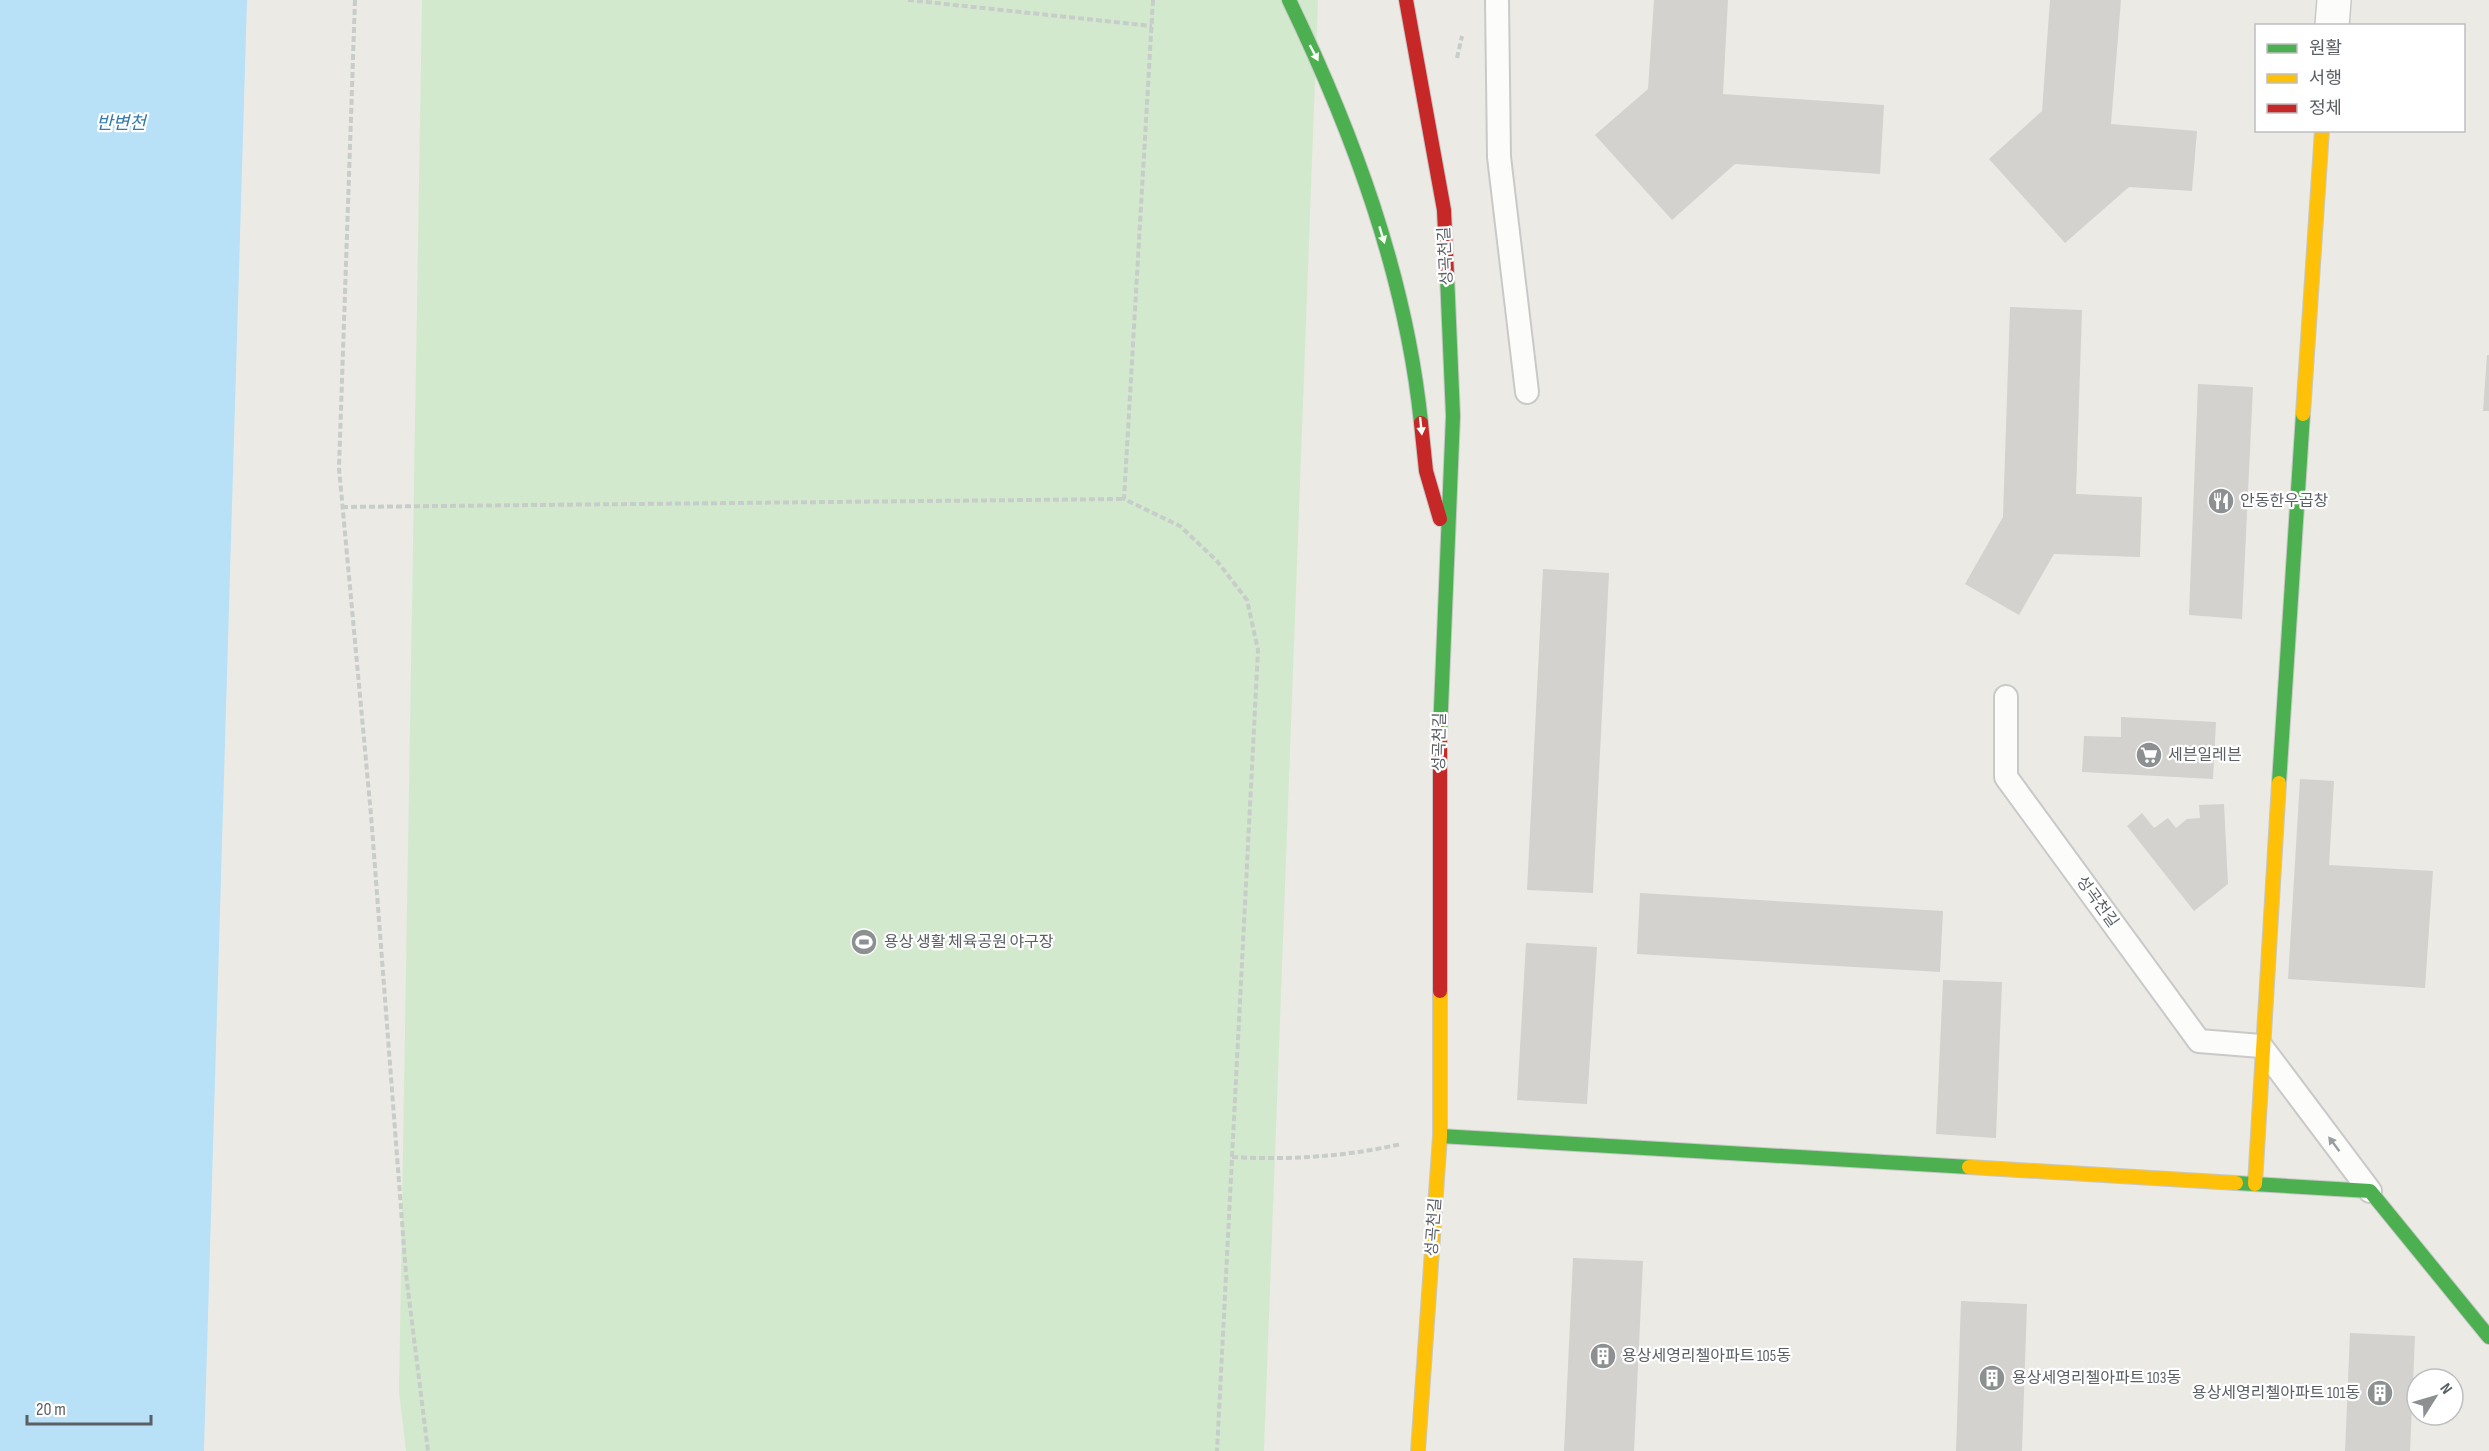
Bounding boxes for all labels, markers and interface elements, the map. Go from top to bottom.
legend [2255,24,2465,132]
text: 원활 [2309,38,2342,59]
one-way arrow [1309,44,1319,61]
text: 서행 [2309,68,2342,89]
text: 정체 [2309,98,2342,119]
water label: 반변천 [96,113,148,134]
one-way arrow [1377,226,1387,244]
street label: 성곡천길 [1435,226,1457,286]
one-way arrow [1416,416,1426,435]
restaurant icon: 안동한우곱창 [2206,486,2236,516]
place label: 안동한우곱창 [2240,492,2329,511]
street label: 성곡천길 [1430,712,1450,772]
supermarket icon: 세븐일레븐 [2134,740,2164,770]
place label: 세븐일레븐 [2168,746,2242,765]
street label: 성곡천길 [2072,873,2122,931]
sports icon: 용상 생활 체육공원 야구장 [849,927,879,957]
place label: 용상 생활 체육공원 야구장 [884,933,1054,952]
one-way arrow [2329,1136,2341,1151]
street label: 성곡천길 [1422,1197,1446,1257]
building icon: 용상세영리첼아파트 105동 [1588,1341,1618,1371]
place label: 용상세영리첼아파트 105동 [1622,1347,1791,1366]
building icon: 용상세영리첼아파트 103동 [1977,1363,2007,1393]
north arrow [2405,1367,2465,1427]
place label: 용상세영리첼아파트 103동 [2012,1369,2181,1388]
building icon: 용상세영리첼아파트 101동 [2365,1378,2395,1408]
text: N [2436,1380,2456,1398]
place label: 용상세영리첼아파트 101동 [2192,1384,2360,1403]
scale bar [27,1388,152,1426]
text: 20 m [36,1399,66,1420]

